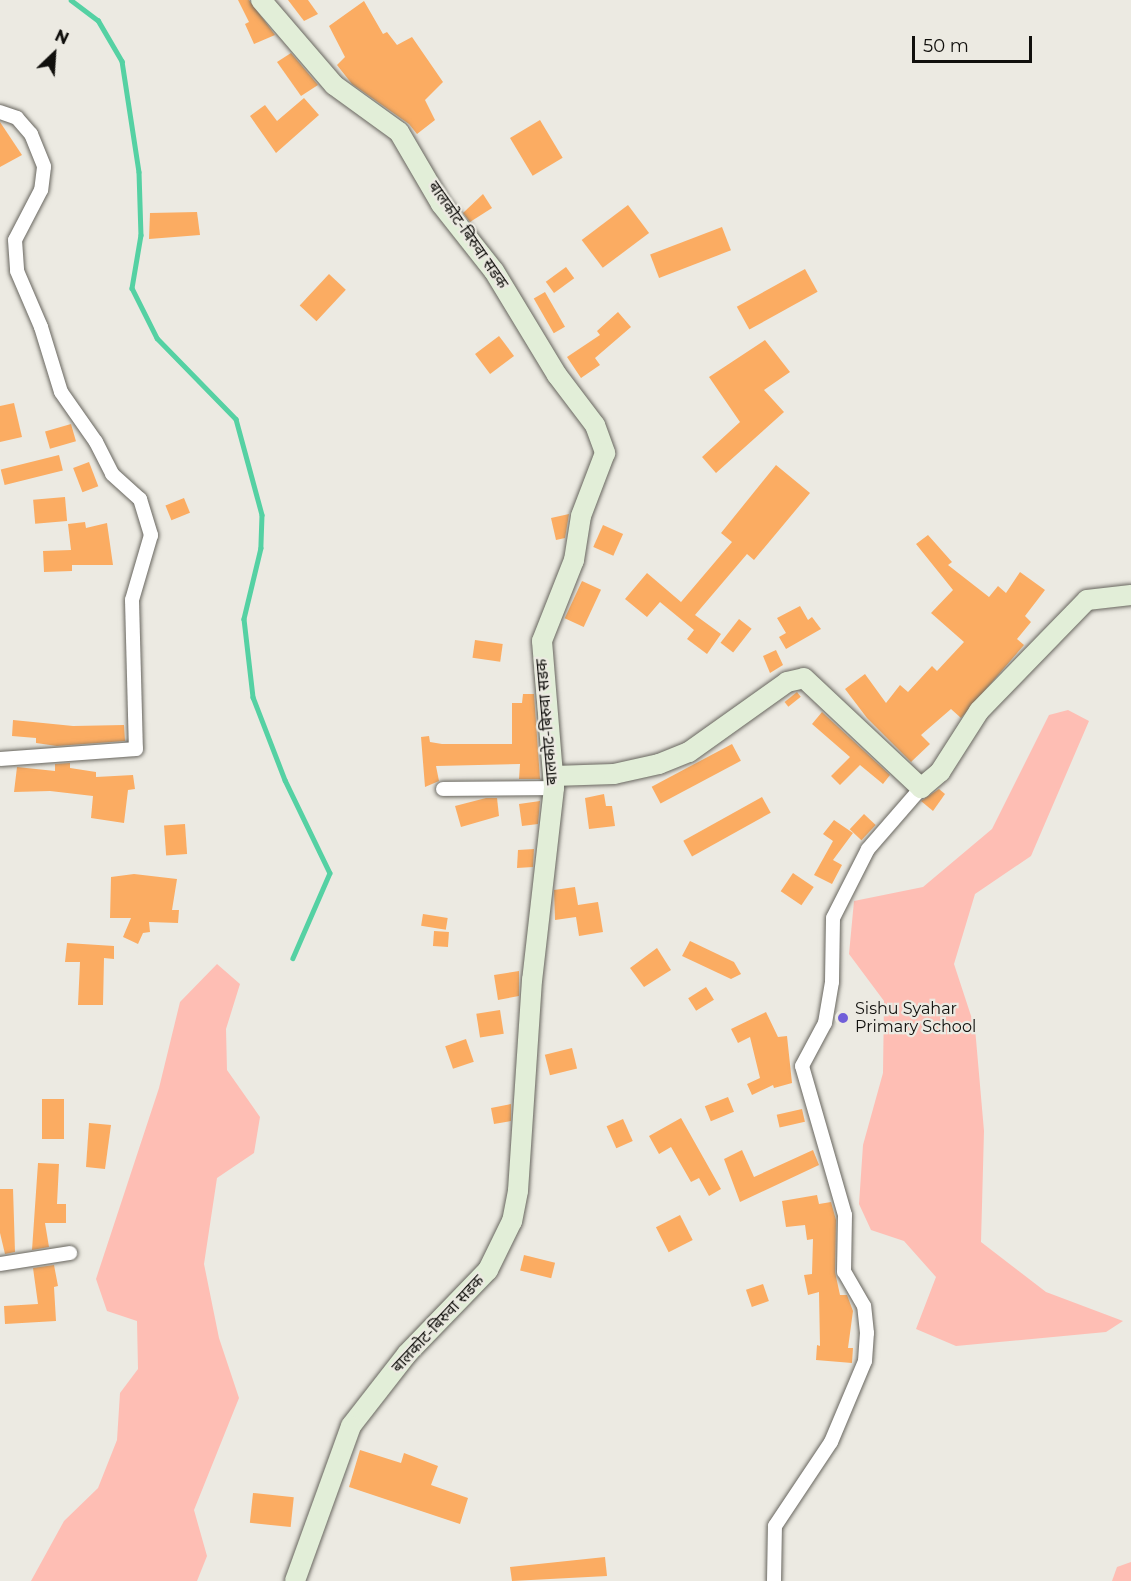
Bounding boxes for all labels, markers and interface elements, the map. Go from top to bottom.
north arrow [24,24,84,84]
scale bar [915,24,1035,62]
text: N [52,26,72,49]
text: 50 m [923,35,969,57]
street label: बालकोट-बिरुवा सडक [424,178,512,292]
street label: बालकोट-बिरुवा सडक [532,658,562,786]
place label: Sishu Syahar Primary School [855,999,976,1037]
marker: Sishu Syahar Primary School [836,1011,850,1025]
street label: बालकोट-बिरुवा सडक [388,1271,488,1377]

